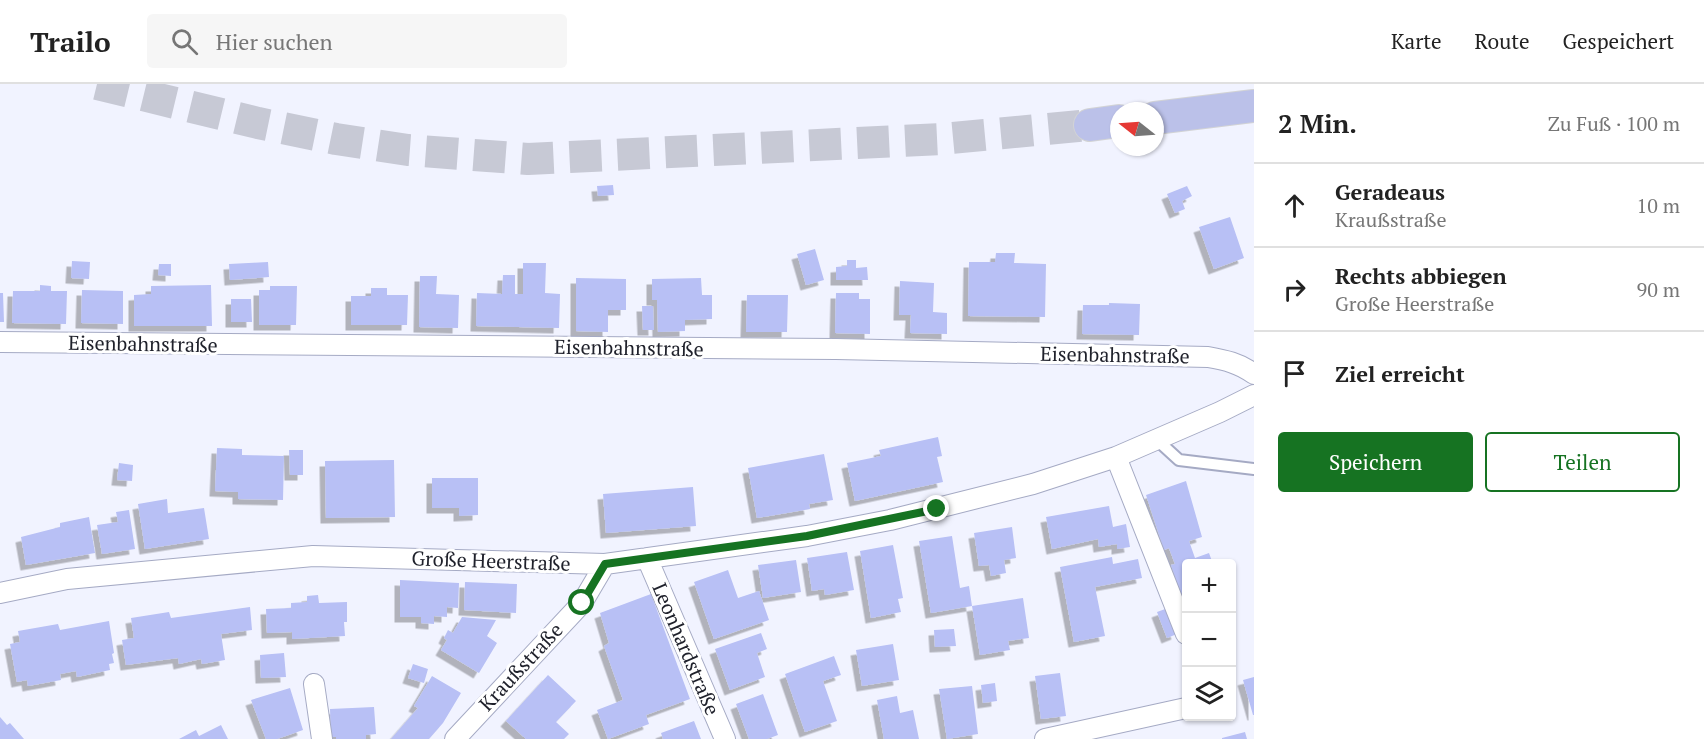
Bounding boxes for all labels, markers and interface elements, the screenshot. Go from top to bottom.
search box [147,14,567,68]
text: Trailo [30,23,111,60]
icon: search [168,25,201,58]
text: Hier suchen [216,27,333,56]
text: Karte [1391,27,1442,55]
text: Route [1475,27,1530,55]
text: Gespeichert [1563,27,1674,55]
north arrow [1110,102,1164,156]
text: 2 Min. [1278,106,1357,140]
text: Zu Fuß · 100 m [1548,110,1680,137]
text: Geradeaus [1335,177,1445,206]
icon: ahead [1278,189,1311,222]
text: 10 m [1637,192,1680,219]
text: Kraußstraße [1335,206,1447,233]
text: Rechts abbiegen [1335,261,1507,290]
icon: right [1278,273,1311,306]
text: 90 m [1637,276,1680,303]
text: Große Heerstraße [1335,290,1494,317]
street label: Eisenbahnstraße [68,329,218,358]
street label: Eisenbahnstraße [554,333,704,362]
street label: Eisenbahnstraße [1040,340,1190,369]
icon: arrive [1278,357,1311,390]
text: Ziel erreicht [1335,359,1465,388]
button: Speichern [1278,432,1473,492]
button: Teilen [1485,432,1680,492]
route end [923,495,949,521]
street label: Große Heerstraße [411,544,571,577]
map controls [1182,559,1236,721]
button: + [1182,559,1236,613]
street label: Leonhardstraße [646,579,726,719]
route start [568,589,594,615]
button: − [1182,613,1236,667]
street label: Kraußstraße [473,617,569,717]
button: layers [1182,667,1236,721]

